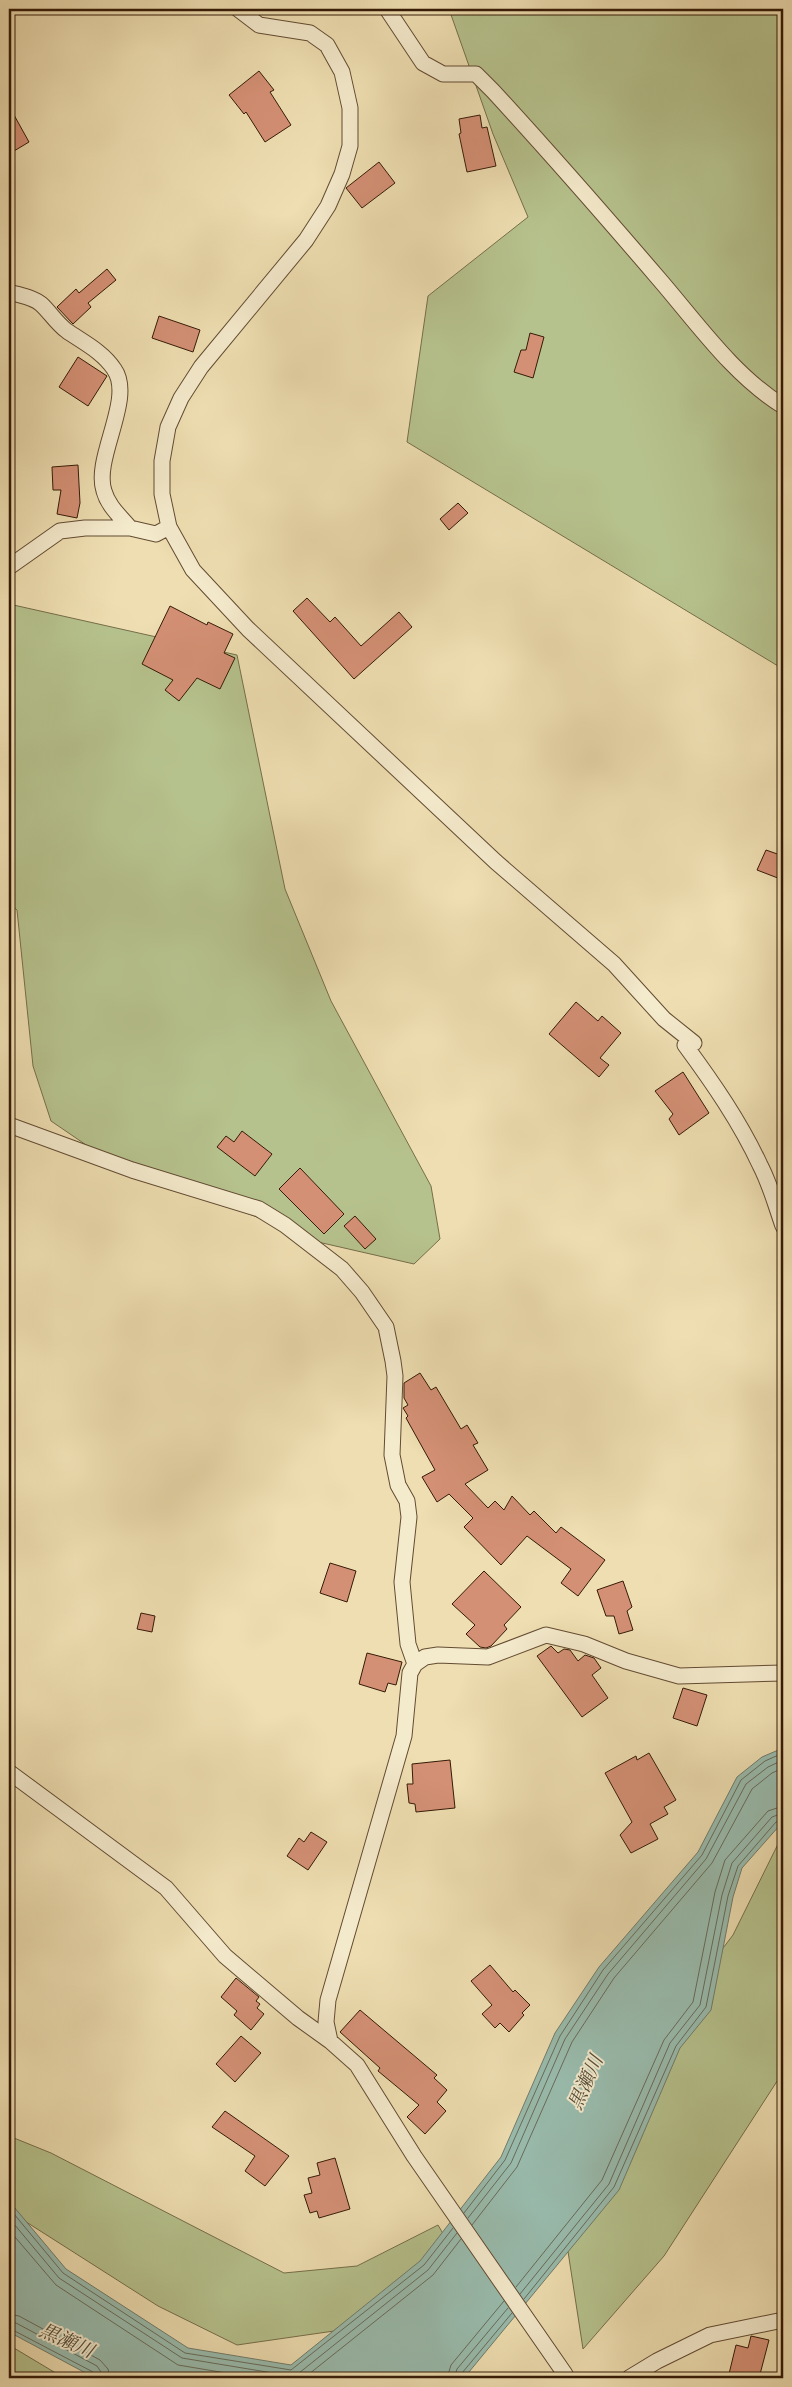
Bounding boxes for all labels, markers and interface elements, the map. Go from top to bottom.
water label: 黒瀬川 [562,2049,609,2113]
water label: 黒瀬川 [36,2317,100,2364]

